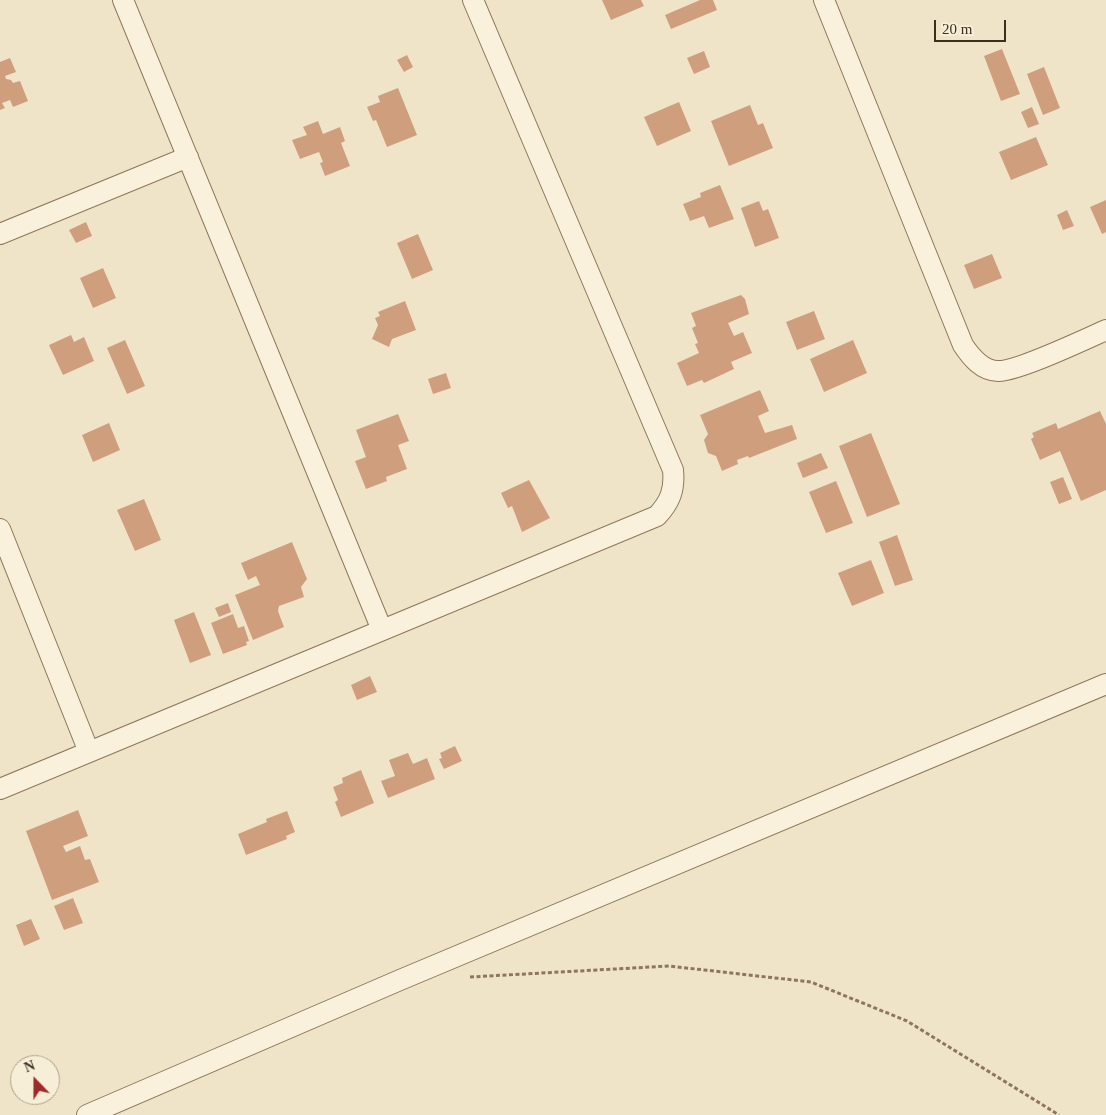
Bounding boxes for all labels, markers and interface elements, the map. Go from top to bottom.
scale bar [936,10,1008,42]
text: 20 m [942,21,972,37]
north arrow [10,1055,60,1105]
text: N [22,1058,37,1075]

